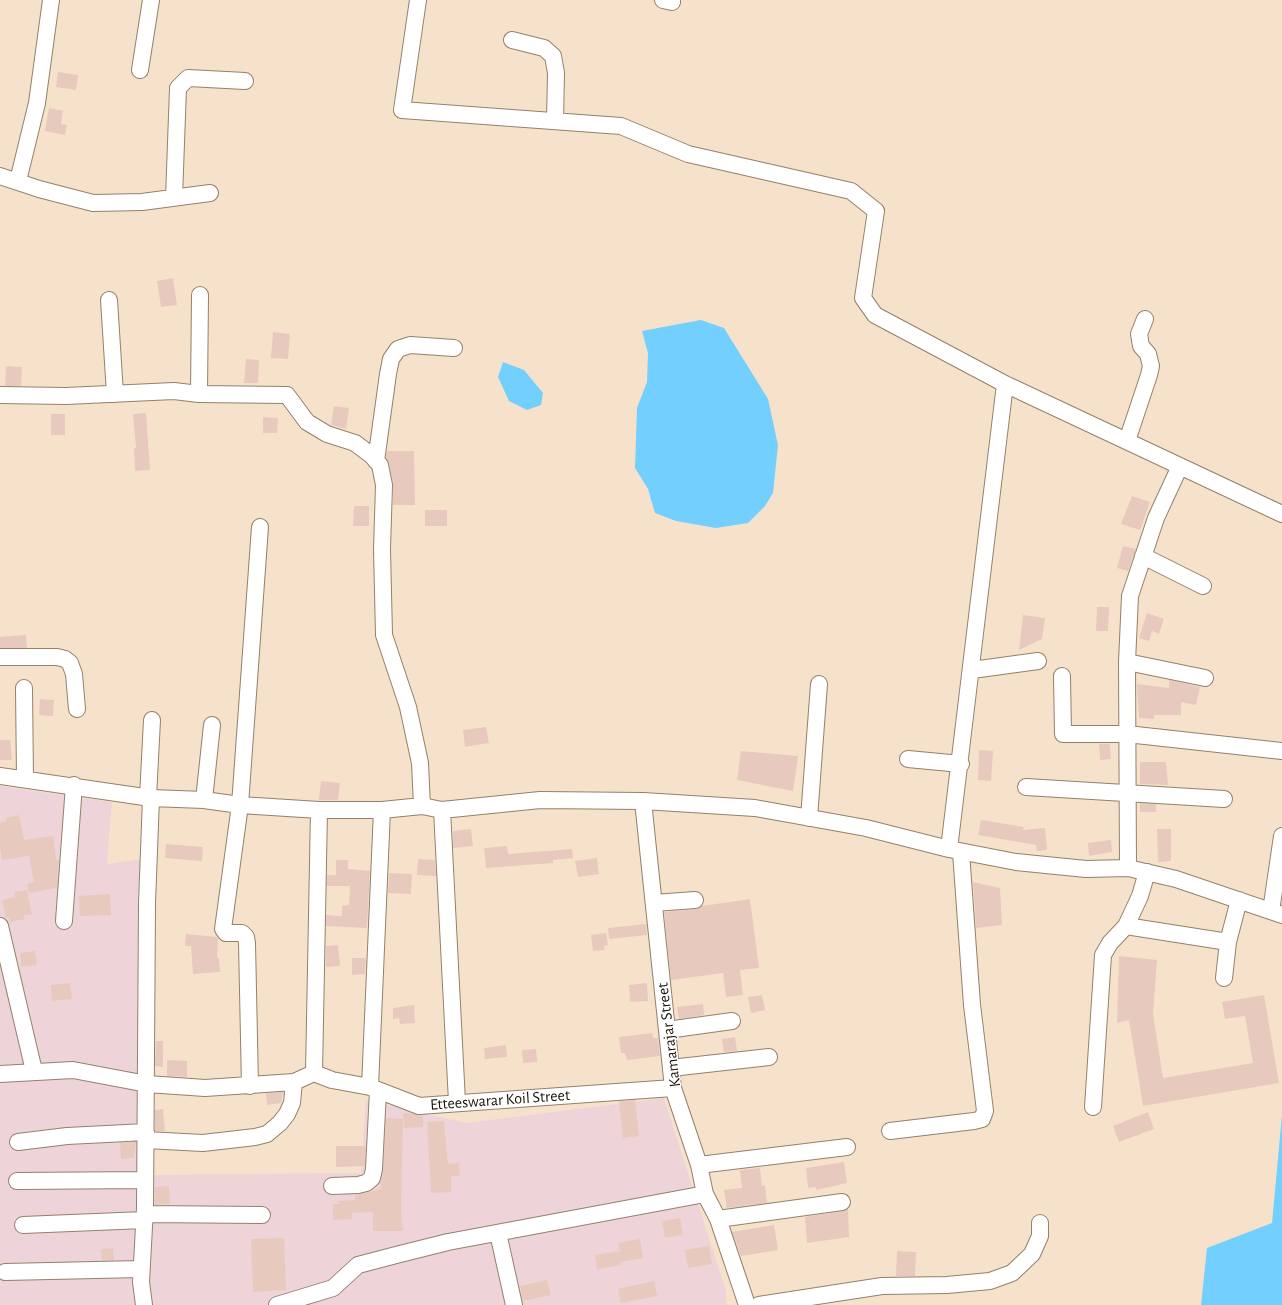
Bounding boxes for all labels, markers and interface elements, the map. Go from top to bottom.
street label: Kamarajar Street [653,982,685,1088]
street label: Etteeswarar Koil Street [429,1086,571,1114]

